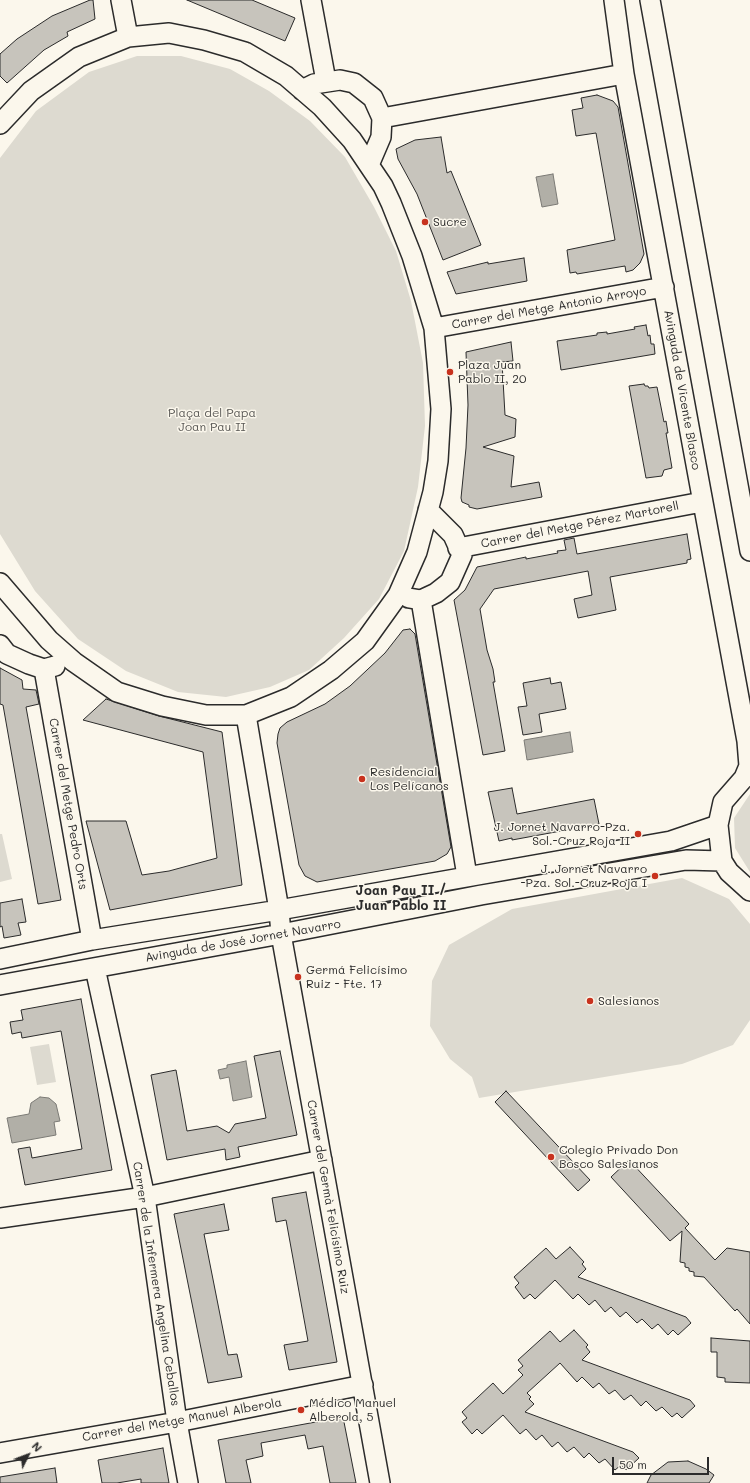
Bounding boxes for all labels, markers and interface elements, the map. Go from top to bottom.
place label: Sucre [433,215,467,229]
marker: Sucre [420,217,430,227]
street label: Carrer del Metge Antonio Arroyo [451,284,647,332]
street label: Avinguda de Vicente Blasco [661,309,703,471]
place label: Plaza Juan Pablo II, 20 [458,358,526,386]
marker: Plaza Juan Pablo II, 20 [445,367,455,377]
park label: Plaça del Papa Joan Pau II [168,406,256,434]
street label: Carrer del Metge Pérez Martorell [480,499,680,551]
street label: Carrer del Metge Pedro Orts [46,717,90,891]
place label: Residencial Los Pelícanos [370,765,449,793]
marker: Residencial Los Pelícanos [357,774,367,784]
place label: J. Jornet Navarro-Pza. Sol.-Cruz Roja II [494,820,630,848]
marker: J. Jornet Navarro-Pza. Sol.-Cruz Roja II [633,829,643,839]
place label: J. Jornet Navarro -Pza. Sol.-Cruz Roja I [520,862,647,890]
marker: J. Jornet Navarro -Pza. Sol.-Cruz Roja I [650,871,660,881]
district label: Joan Pau II / Juan Pablo II [355,883,447,914]
street label: Avinguda de José Jornet Navarro [144,917,342,965]
place label: Germá Felicísimo Ruiz - Fte. 17 [306,963,407,991]
marker: Germá Felicísimo Ruiz - Fte. 17 [293,972,303,982]
place label: Salesianos [598,994,659,1008]
marker: Salesianos [585,996,595,1006]
street label: Carrer del Germà Felicísimo Ruiz [304,1099,352,1295]
place label: Colegio Privado Don Bosco Salesianos [559,1143,678,1171]
marker: Colegio Privado Don Bosco Salesianos [546,1152,556,1162]
street label: Carrer de la Infermera Angelina Ceballos [130,1161,182,1407]
street label: Carrer del Metge Manuel Alberola [81,1395,283,1445]
place label: Médico Manuel Alberola, 5 [309,1396,396,1424]
marker: Médico Manuel Alberola, 5 [296,1405,306,1415]
north arrow [8,1435,48,1475]
text: N [29,1439,46,1455]
scale bar [614,1449,711,1475]
text: 50 m [619,1456,647,1472]

